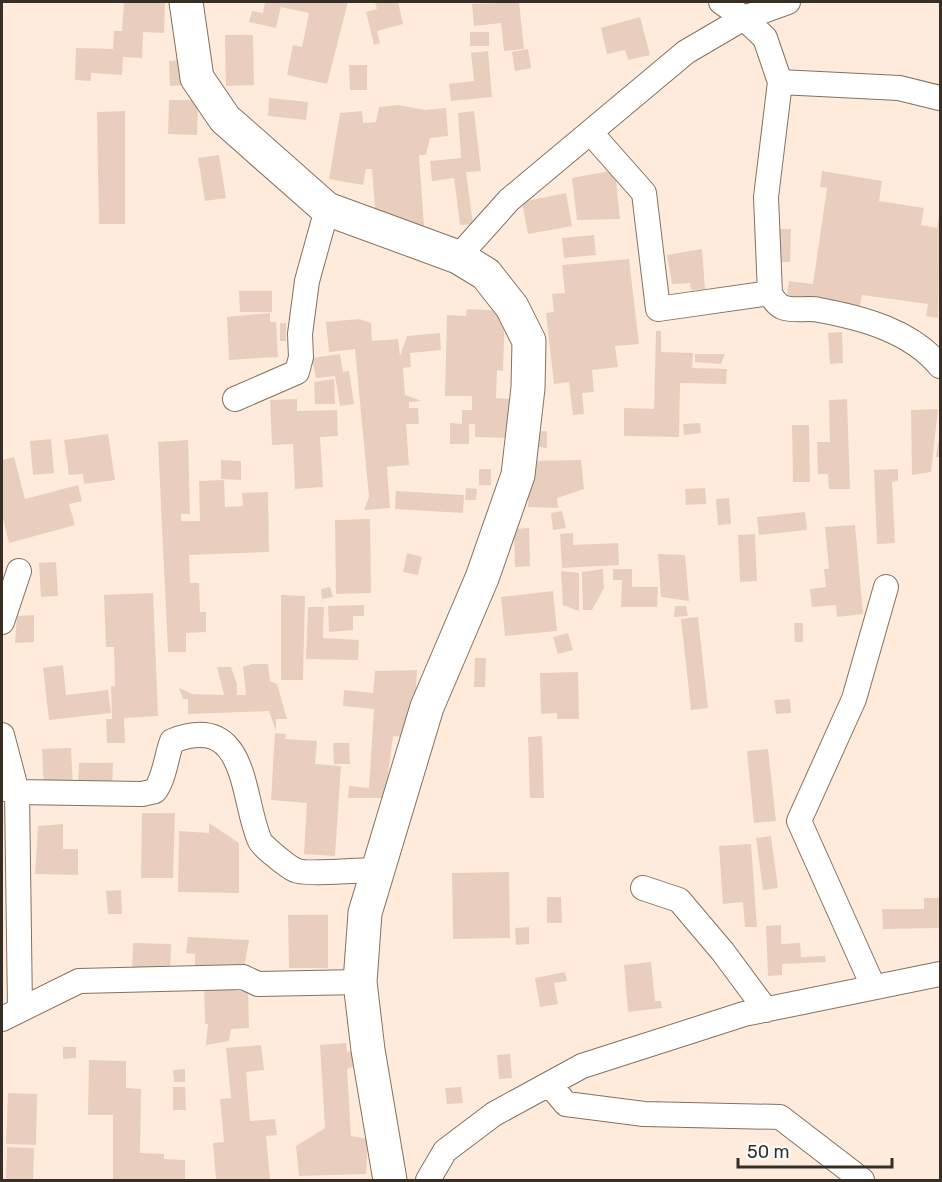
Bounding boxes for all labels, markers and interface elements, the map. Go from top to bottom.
scale bar [738,1131,892,1169]
text: 50 m [747,1141,790,1163]

